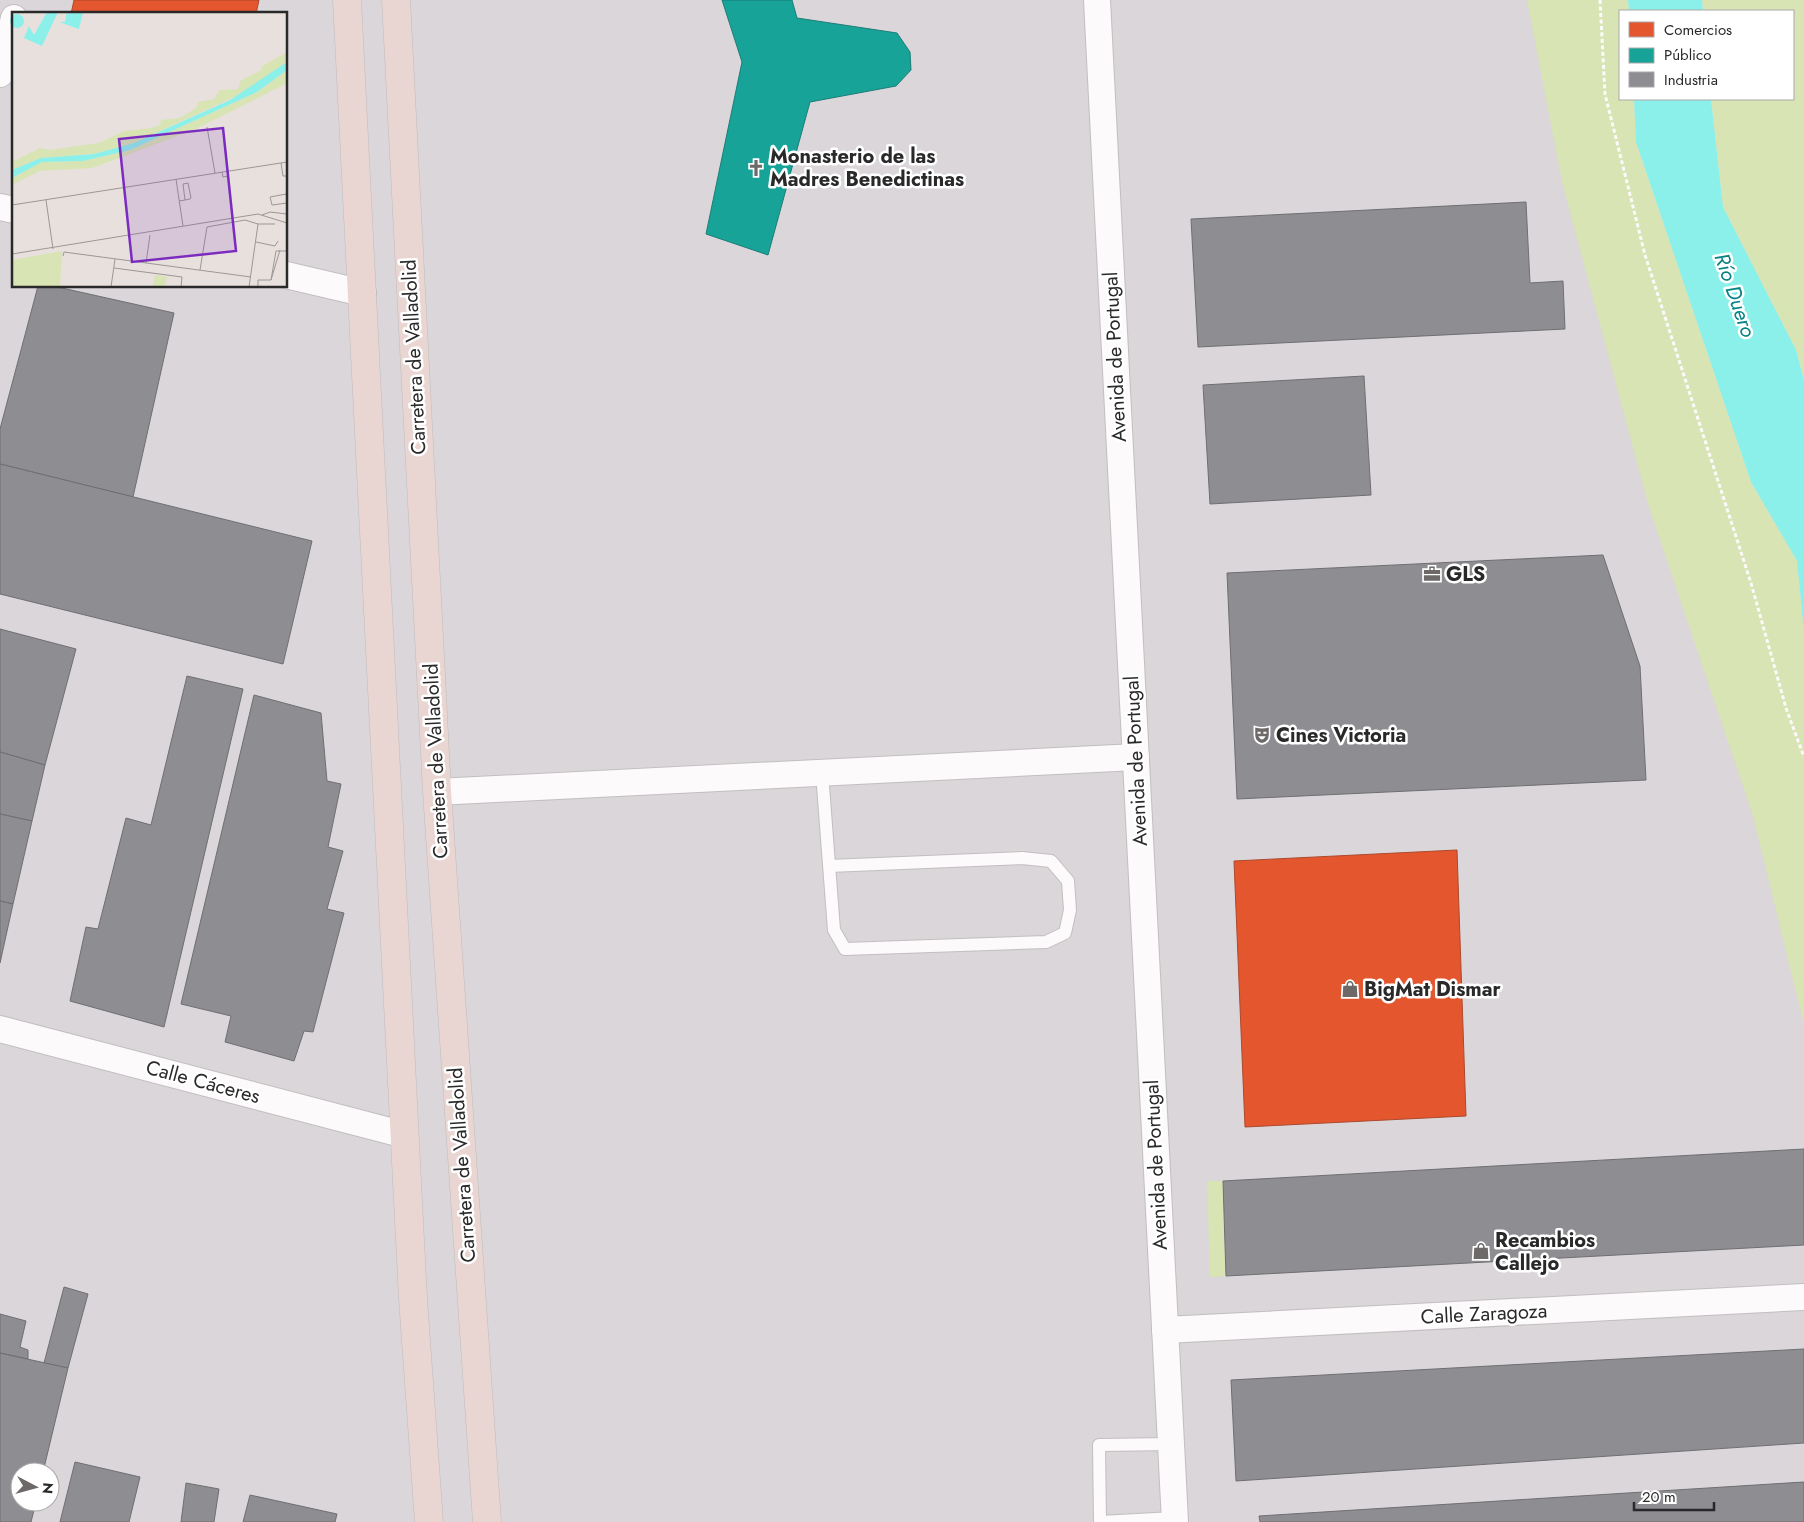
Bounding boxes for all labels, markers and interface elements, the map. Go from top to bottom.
legend [1619,10,1794,100]
inset map [12,12,288,288]
text: Comercios [1664,19,1732,41]
text: Público [1664,44,1711,66]
text: Industria [1664,69,1718,91]
place label: Monasterio de las Madres Benedictinas [770,142,964,194]
church icon: Monasterio de las Madres Benedictinas [746,158,766,178]
water label: Río Duero [1707,249,1763,341]
street label: Carretera de Valladolid [394,259,434,455]
street label: Avenida de Portugal [1096,271,1134,443]
place label: GLS [1446,560,1485,589]
office icon: GLS [1422,564,1442,584]
street label: Carretera de Valladolid [416,663,456,859]
street label: Avenida de Portugal [1117,675,1155,847]
place label: Cines Victoria [1276,721,1406,750]
theatre icon: Cines Victoria [1252,725,1272,745]
place label: BigMat Dismar [1364,975,1501,1004]
shop icon: BigMat Dismar [1340,979,1360,999]
street label: Calle Cáceres [143,1053,263,1111]
street label: Carretera de Valladolid [441,1066,483,1264]
street label: Avenida de Portugal [1137,1079,1175,1251]
place label: Recambios Callejo [1495,1226,1595,1278]
shop icon: Recambios Callejo [1471,1241,1491,1261]
street label: Calle Zaragoza [1420,1296,1548,1332]
north arrow [10,1462,60,1512]
scale bar [1634,1480,1714,1512]
text: N [37,1482,58,1495]
text: 20 m [1642,1486,1676,1508]

